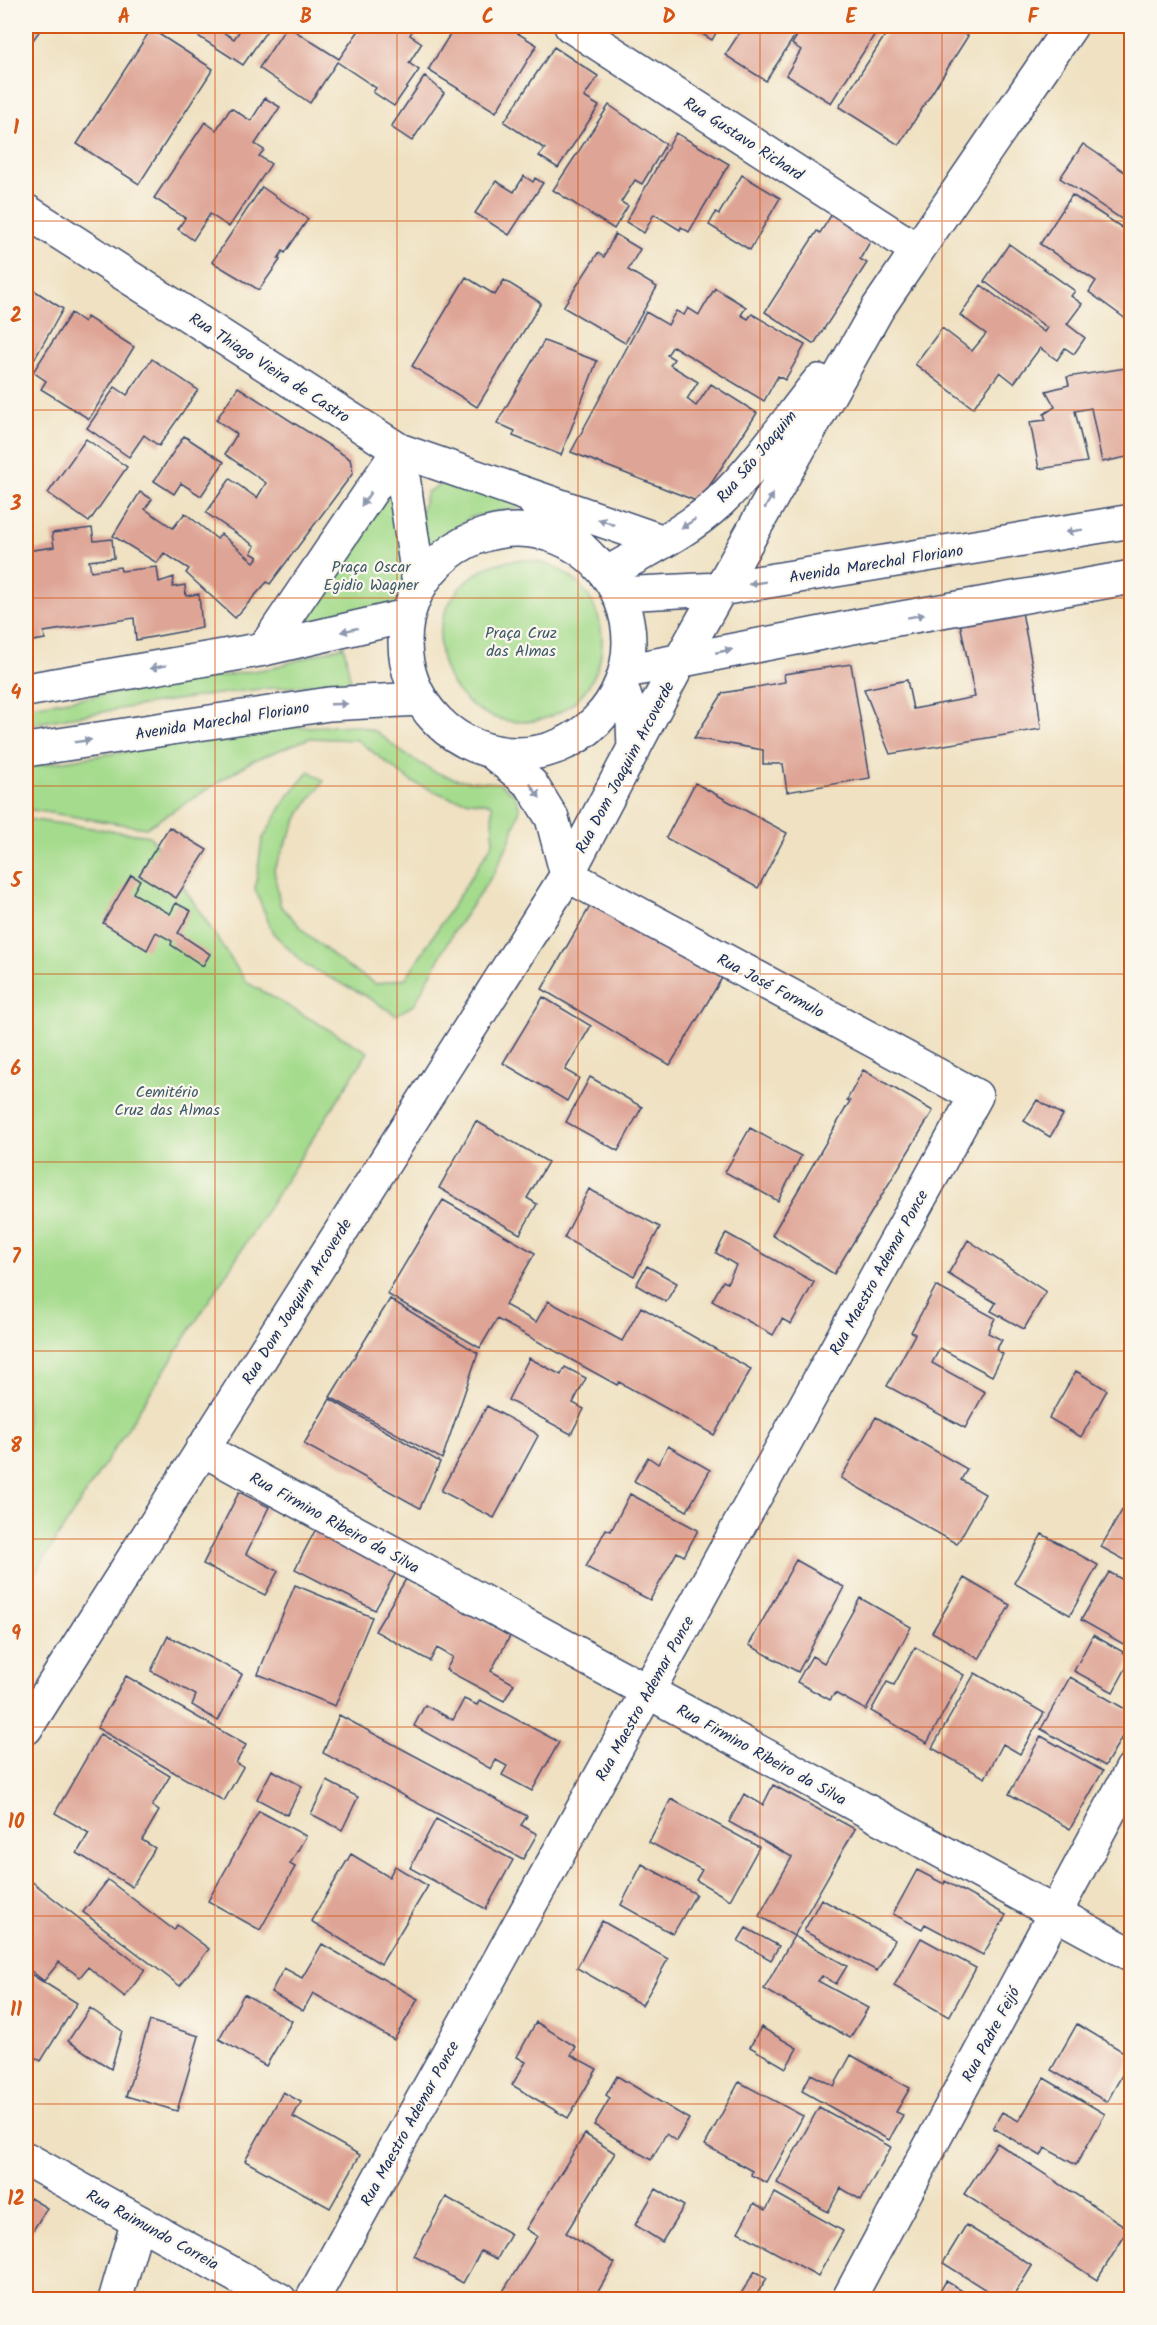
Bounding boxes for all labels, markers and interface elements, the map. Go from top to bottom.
text: A [118,2,130,34]
text: B [300,2,312,34]
text: C [482,2,494,34]
text: D [662,2,676,34]
text: E [845,2,857,34]
text: F [1028,2,1040,34]
street label: Rua Gustavo Richard [678,91,809,188]
text: 1 [13,113,19,145]
text: 2 [10,301,22,333]
street label: Rua Thiago Vieira de Castro [184,307,355,430]
street label: Rua São Joaquim [711,405,804,509]
text: 3 [10,489,22,521]
one-way arrow [361,490,372,507]
one-way arrow [764,492,774,509]
one-way arrow [597,516,615,526]
one-way arrow [680,519,696,530]
one-way arrow [1064,526,1083,535]
street label: Avenida Marechal Floriano [787,538,965,591]
park label: Praça Oscar Egidio Wagner [324,555,420,598]
one-way arrow [747,579,766,588]
one-way arrow [906,611,925,620]
park label: Praça Cruz das Almas [485,621,557,664]
one-way arrow [340,626,359,636]
one-way arrow [715,646,734,655]
one-way arrow [148,663,167,672]
street label: Rua Dom Joaquim Arcoverde [569,677,681,858]
text: 4 [11,678,22,710]
street label: Avenida Marechal Floriano [133,695,311,748]
one-way arrow [329,699,348,708]
one-way arrow [74,736,93,745]
one-way arrow [529,783,541,799]
text: 5 [10,866,23,898]
street label: Rua José Formulo [712,947,828,1025]
text: 6 [11,1054,22,1086]
park label: Cemitério Cruz das Almas [114,1080,220,1123]
street label: Rua Maestro Ademar Ponce [823,1185,935,1360]
street label: Rua Dom Joaquim Arcoverde [236,1214,359,1390]
text: 7 [11,1242,21,1274]
text: 8 [10,1431,22,1463]
street label: Rua Firmino Ribeiro da Silva [245,1466,424,1581]
street label: Rua Maestro Ademar Ponce [589,1611,701,1786]
text: 9 [11,1619,21,1651]
street label: Rua Firmino Ribeiro da Silva [672,1698,851,1813]
text: 10 [8,1807,25,1839]
street label: Rua Padre Feijó [956,1982,1027,2087]
text: 11 [10,1995,22,2027]
street label: Rua Maestro Ademar Ponce [354,2036,466,2211]
street label: Rua Raimundo Correia [81,2183,223,2277]
text: 12 [7,2184,25,2216]

